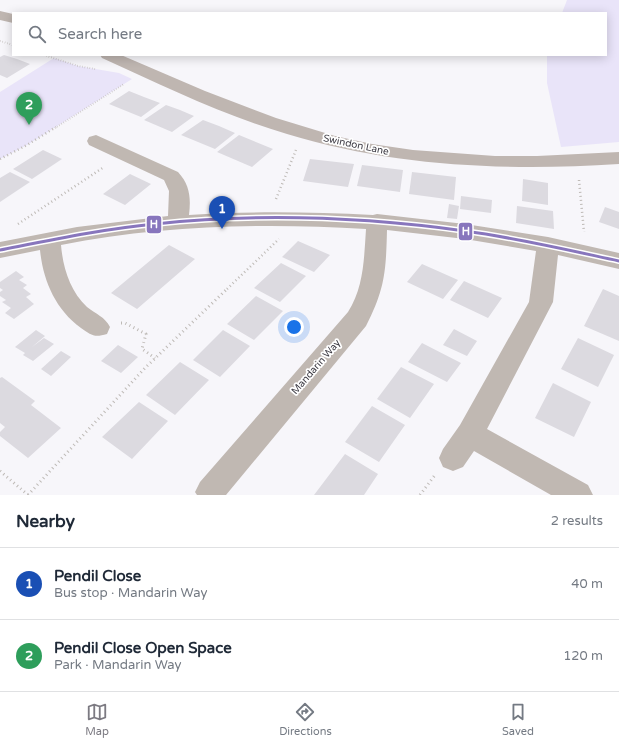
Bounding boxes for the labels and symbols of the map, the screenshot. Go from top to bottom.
pin: 2 [16,92,42,125]
street label: Swindon Lane [322,132,390,158]
pin: 1 [209,196,235,229]
line badge: H [146,215,162,234]
text: H [150,218,158,231]
line badge: H [458,222,473,241]
text: H [462,225,470,238]
your location [284,317,304,337]
street label: Mandarin Way [289,337,344,397]

